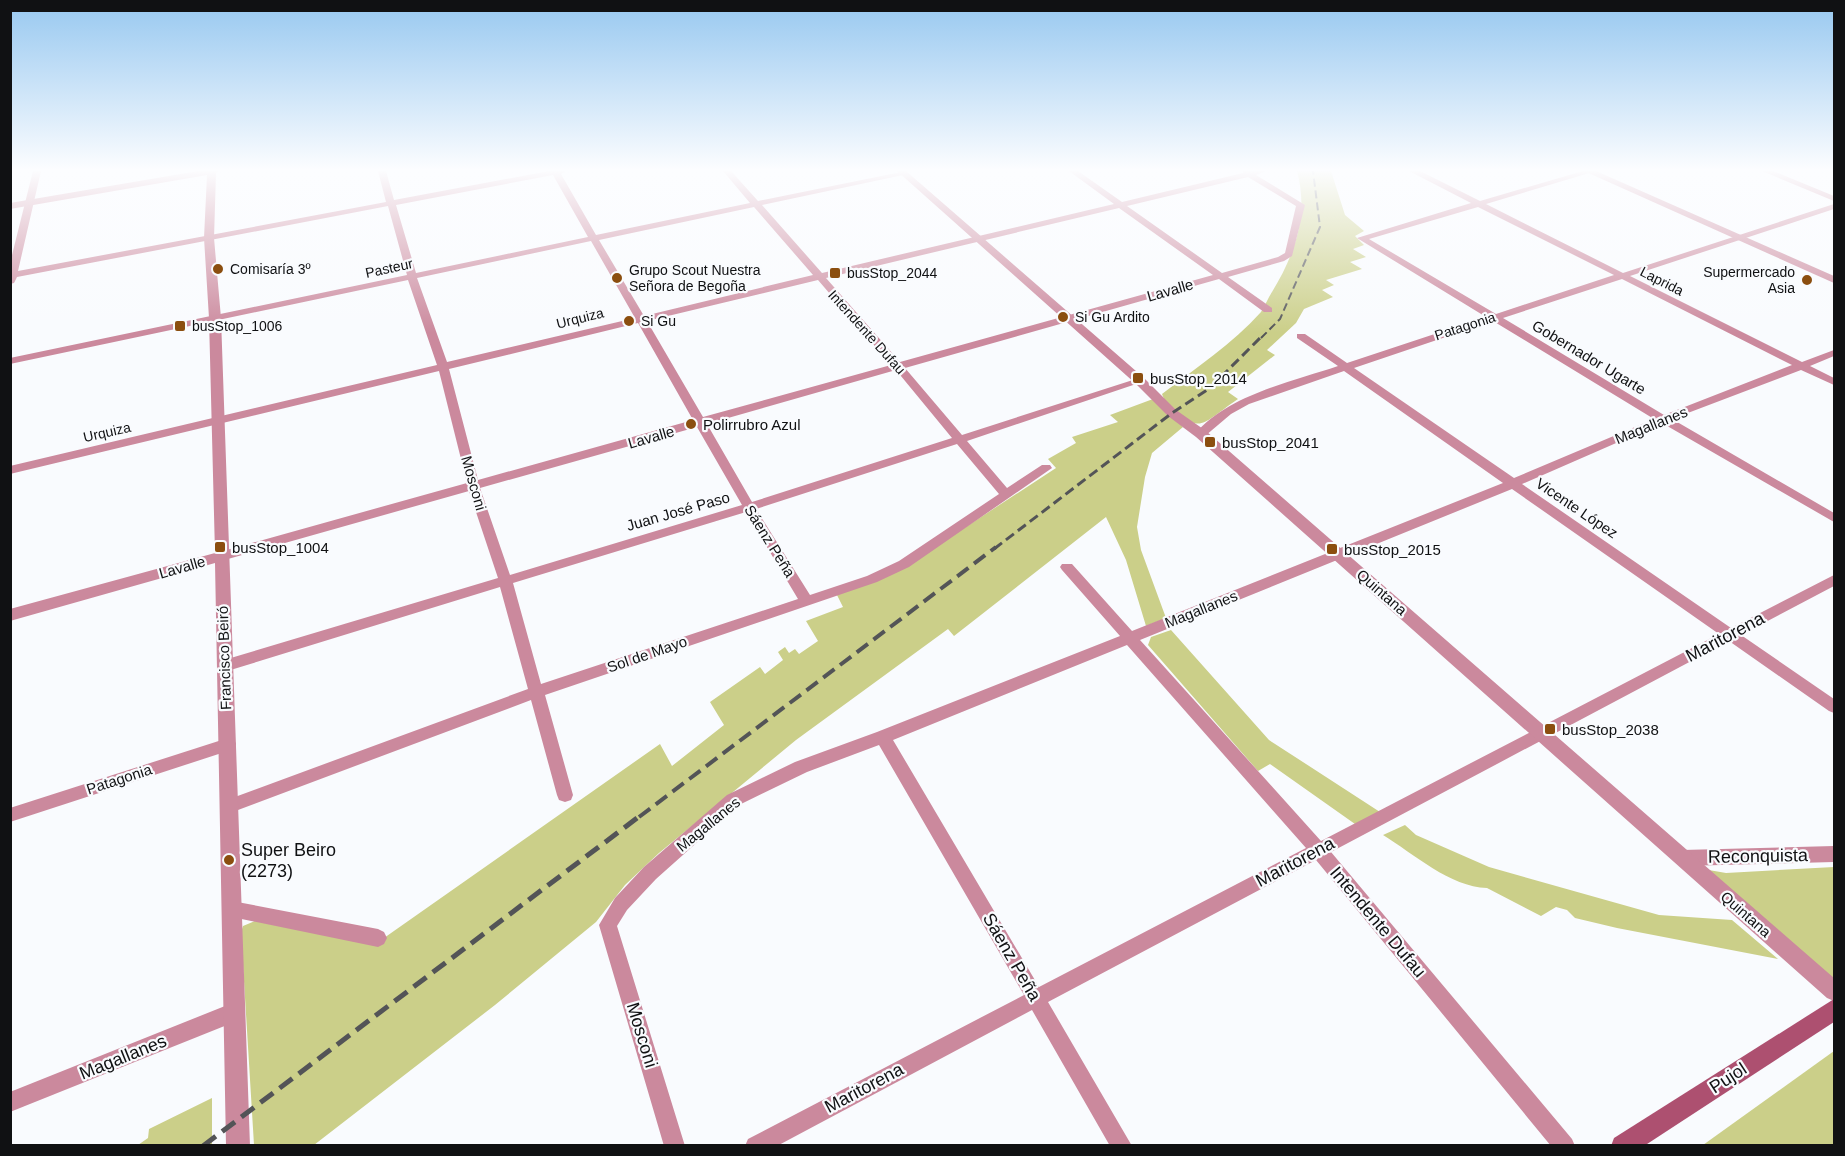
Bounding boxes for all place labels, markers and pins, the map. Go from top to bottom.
place label: Comisaría 3º [230,261,311,277]
marker: Comisaría 3º [211,262,225,276]
place label: Grupo Scout Nuestra Señora de Begoña [629,262,761,294]
place label: Supermercado Asia [1703,264,1795,296]
place label: busStop_2044 [847,265,938,281]
marker: busStop_2044 [828,266,842,280]
marker: Grupo Scout Nuestra Señora de Begoña [610,271,624,285]
marker: Supermercado Asia [1800,273,1814,287]
place label: Si Gu Ardito [1075,309,1150,325]
marker: Si Gu Ardito [1056,310,1070,324]
place label: Si Gu [641,313,676,329]
marker: Si Gu [622,314,636,328]
place label: busStop_1006 [192,318,283,334]
marker: busStop_1006 [173,319,187,333]
place label: busStop_2014 [1150,370,1247,387]
marker: busStop_2014 [1131,371,1145,385]
place label: Polirrubro Azul [703,416,801,433]
marker: Polirrubro Azul [684,417,698,431]
place label: busStop_2041 [1222,434,1319,451]
marker: busStop_2041 [1203,435,1217,449]
place label: busStop_1004 [232,539,329,556]
marker: busStop_1004 [213,540,227,554]
place label: busStop_2015 [1344,541,1441,558]
marker: busStop_2015 [1325,542,1339,556]
place label: busStop_2038 [1562,721,1659,738]
marker: busStop_2038 [1543,722,1557,736]
place label: Super Beiro (2273) [241,840,336,881]
marker: Super Beiro (2273) [222,853,236,867]

